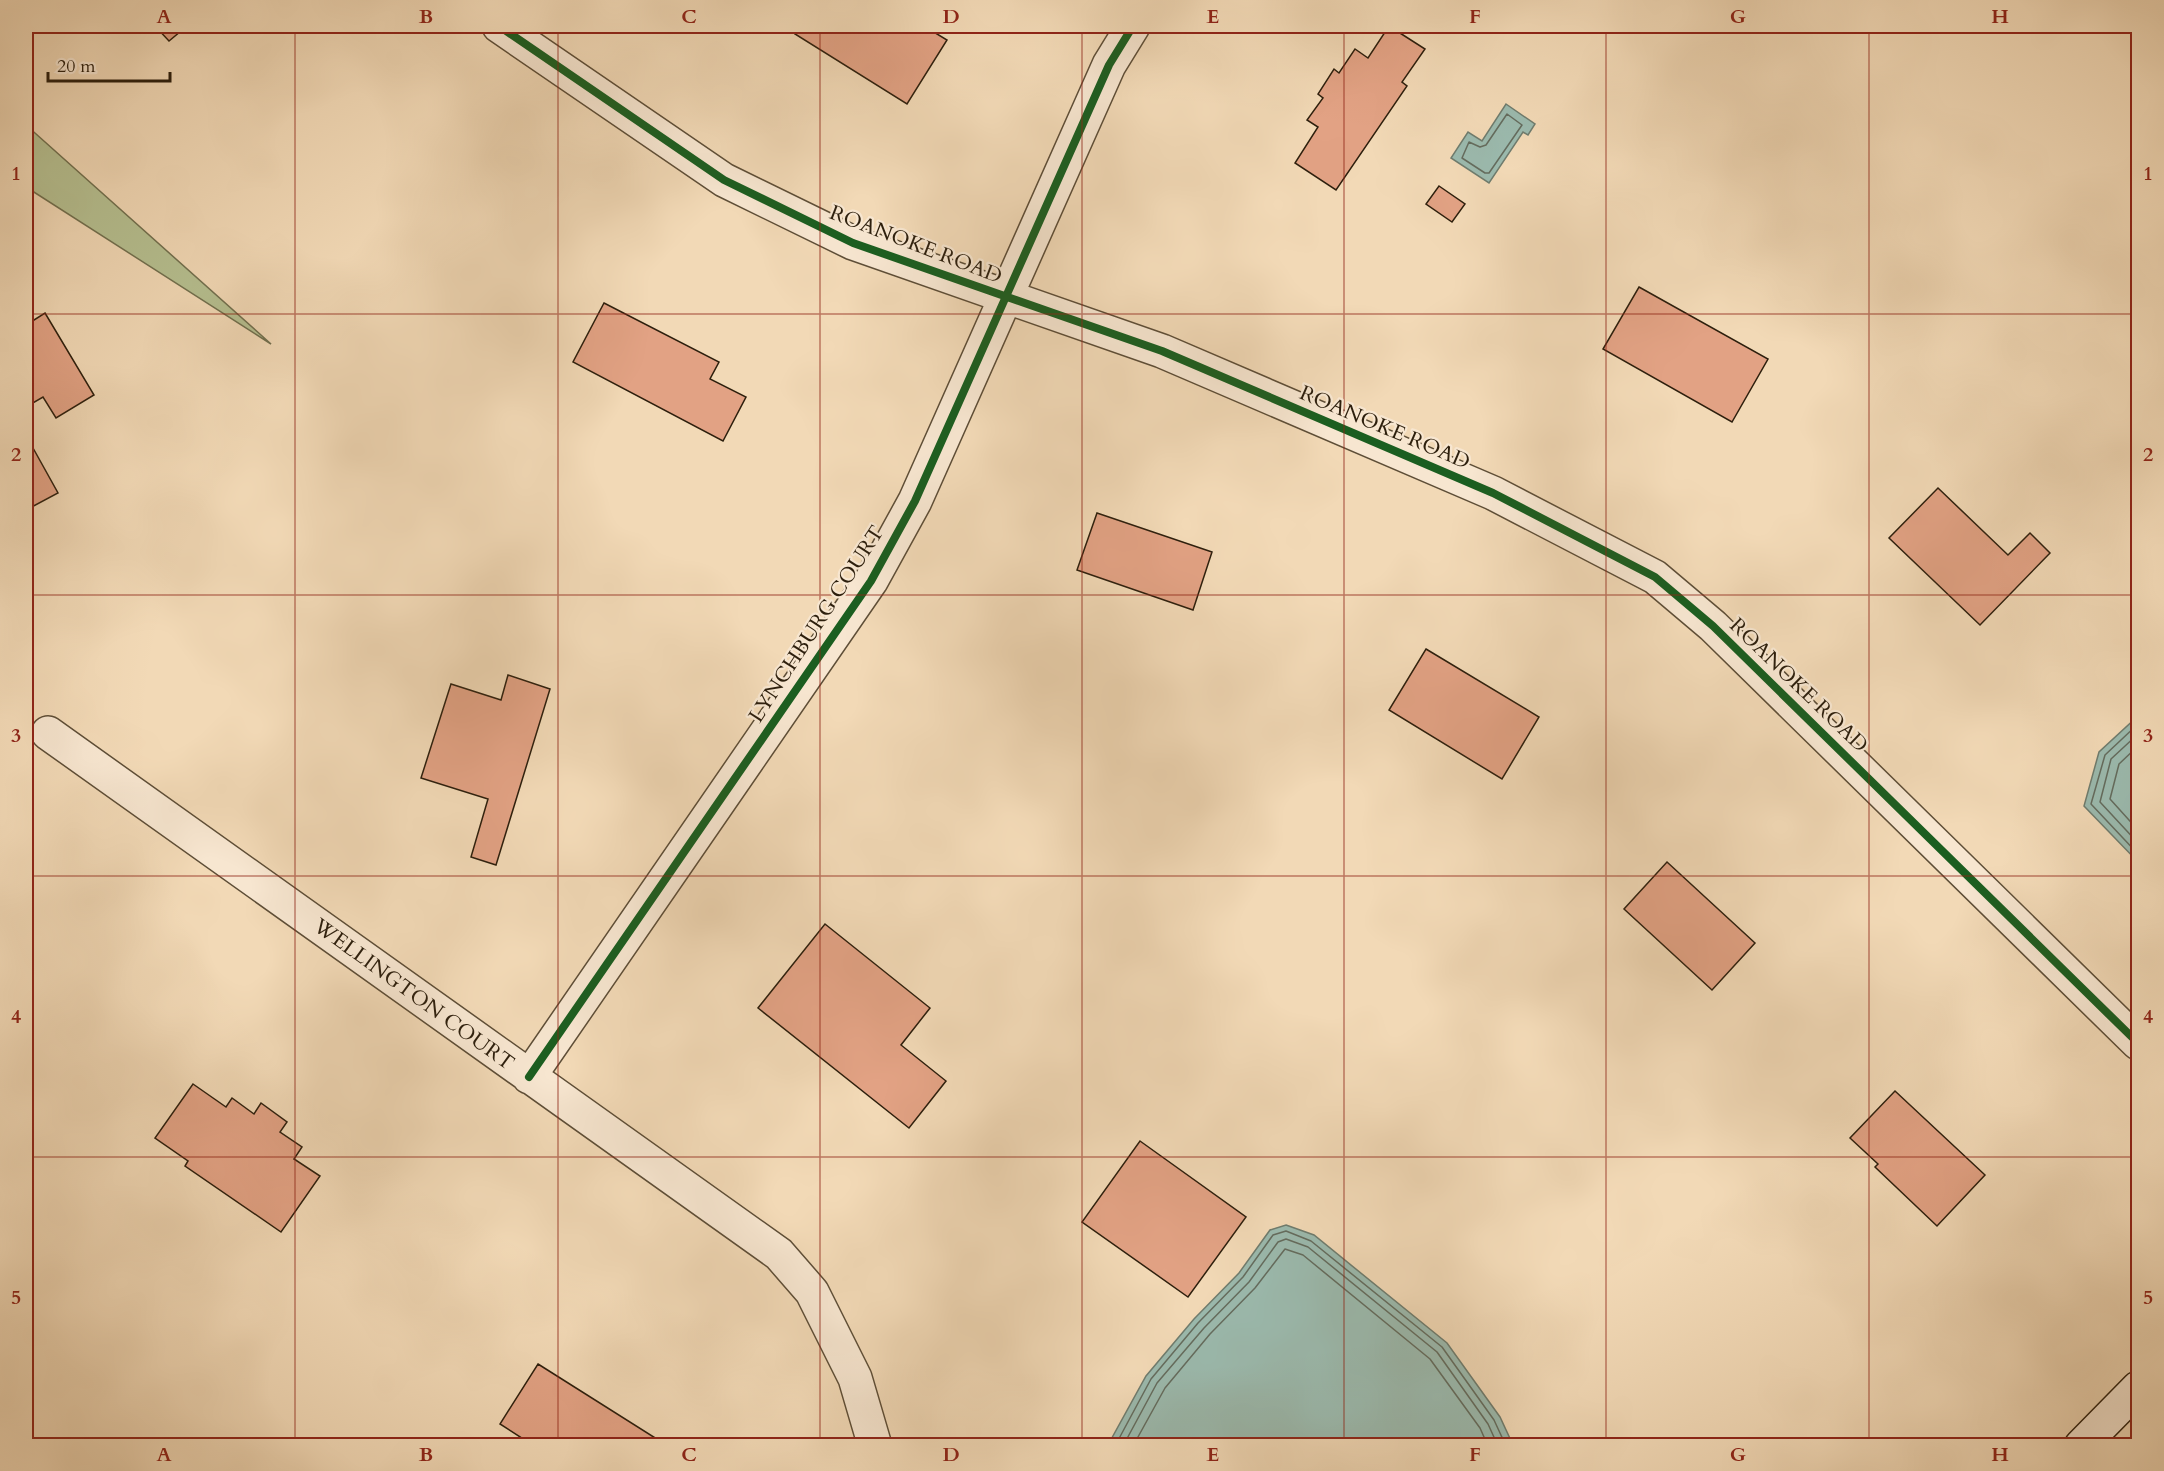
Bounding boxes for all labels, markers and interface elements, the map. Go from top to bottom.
text: A [156,3,172,30]
text: B [419,3,433,30]
text: C [681,3,697,30]
text: D [942,3,960,30]
text: E [1207,3,1219,30]
text: F [1469,3,1481,30]
text: G [1730,3,1746,30]
text: H [1991,3,2009,30]
scale bar [48,45,170,83]
text: 20 m [57,54,96,79]
text: 1 [11,160,21,187]
text: 1 [2143,160,2153,187]
street label: ROANOKE ROAD [825,198,1006,291]
street label: ROANOKE ROAD [1295,378,1475,476]
text: 2 [11,441,21,468]
text: 2 [2143,441,2153,468]
street label: LYNCHBURG COURT [742,520,891,728]
street label: ROANOKE ROAD [1723,611,1874,759]
text: 3 [11,722,21,749]
text: 3 [2143,722,2153,749]
street label: WELLINGTON COURT [307,911,520,1077]
text: 4 [11,1003,21,1030]
text: 4 [2143,1003,2153,1030]
text: 5 [11,1284,21,1311]
text: 5 [2143,1284,2153,1311]
text: A [156,1441,172,1468]
text: B [419,1441,433,1468]
text: C [681,1441,697,1468]
text: D [942,1441,960,1468]
text: E [1207,1441,1219,1468]
text: F [1469,1441,1481,1468]
text: G [1730,1441,1746,1468]
text: H [1991,1441,2009,1468]

